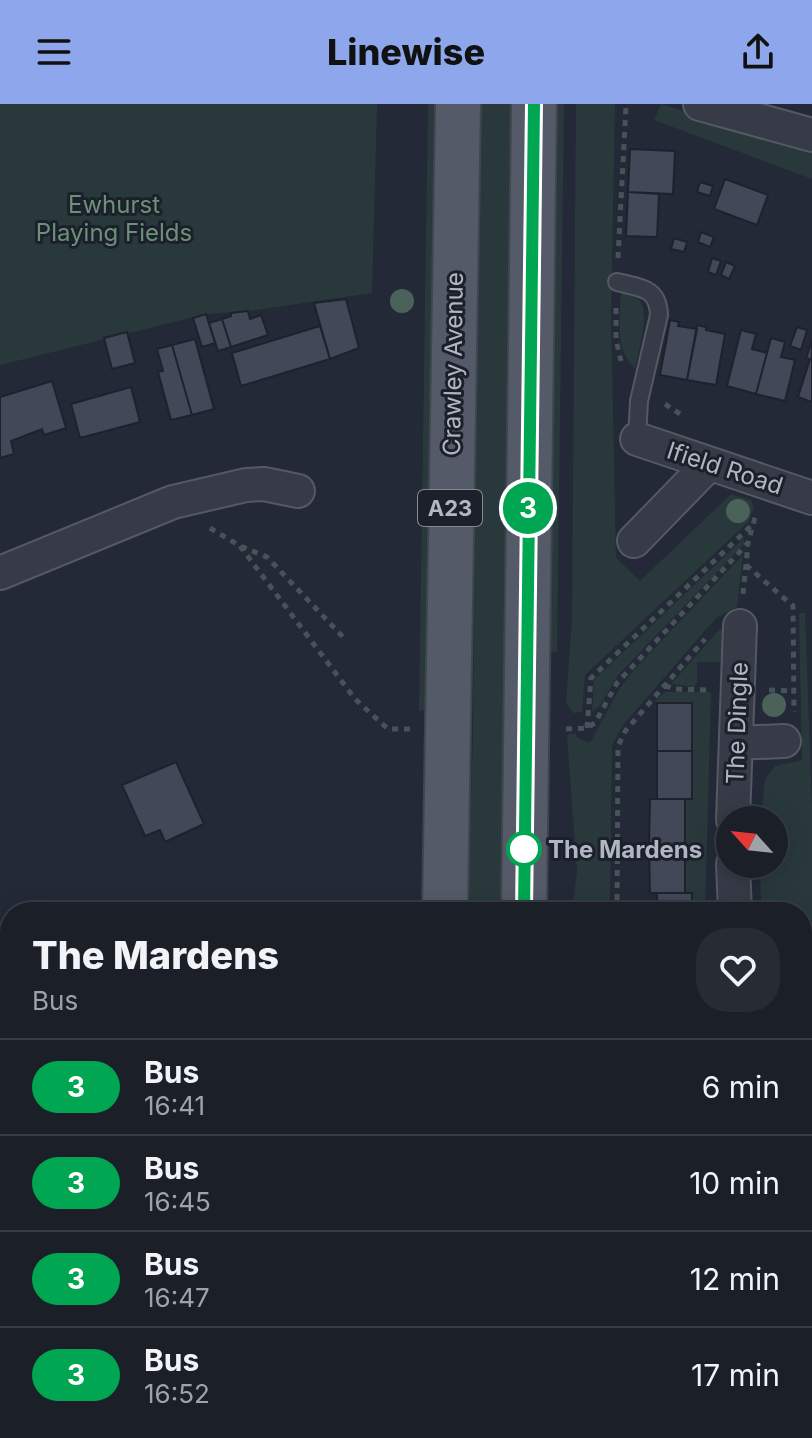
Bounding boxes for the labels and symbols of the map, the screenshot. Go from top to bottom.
park label: Ewhurst Playing Fields [36,190,192,247]
street label: Crawley Avenue [437,272,469,456]
street label: Ifield Road [663,436,787,500]
line badge: 3 [502,482,554,534]
road number: A23 [418,490,482,526]
street label: The Dingle [720,661,754,785]
north arrow [716,806,788,878]
marker: The Mardens [507,832,541,866]
place label: The Mardens [548,835,702,864]

